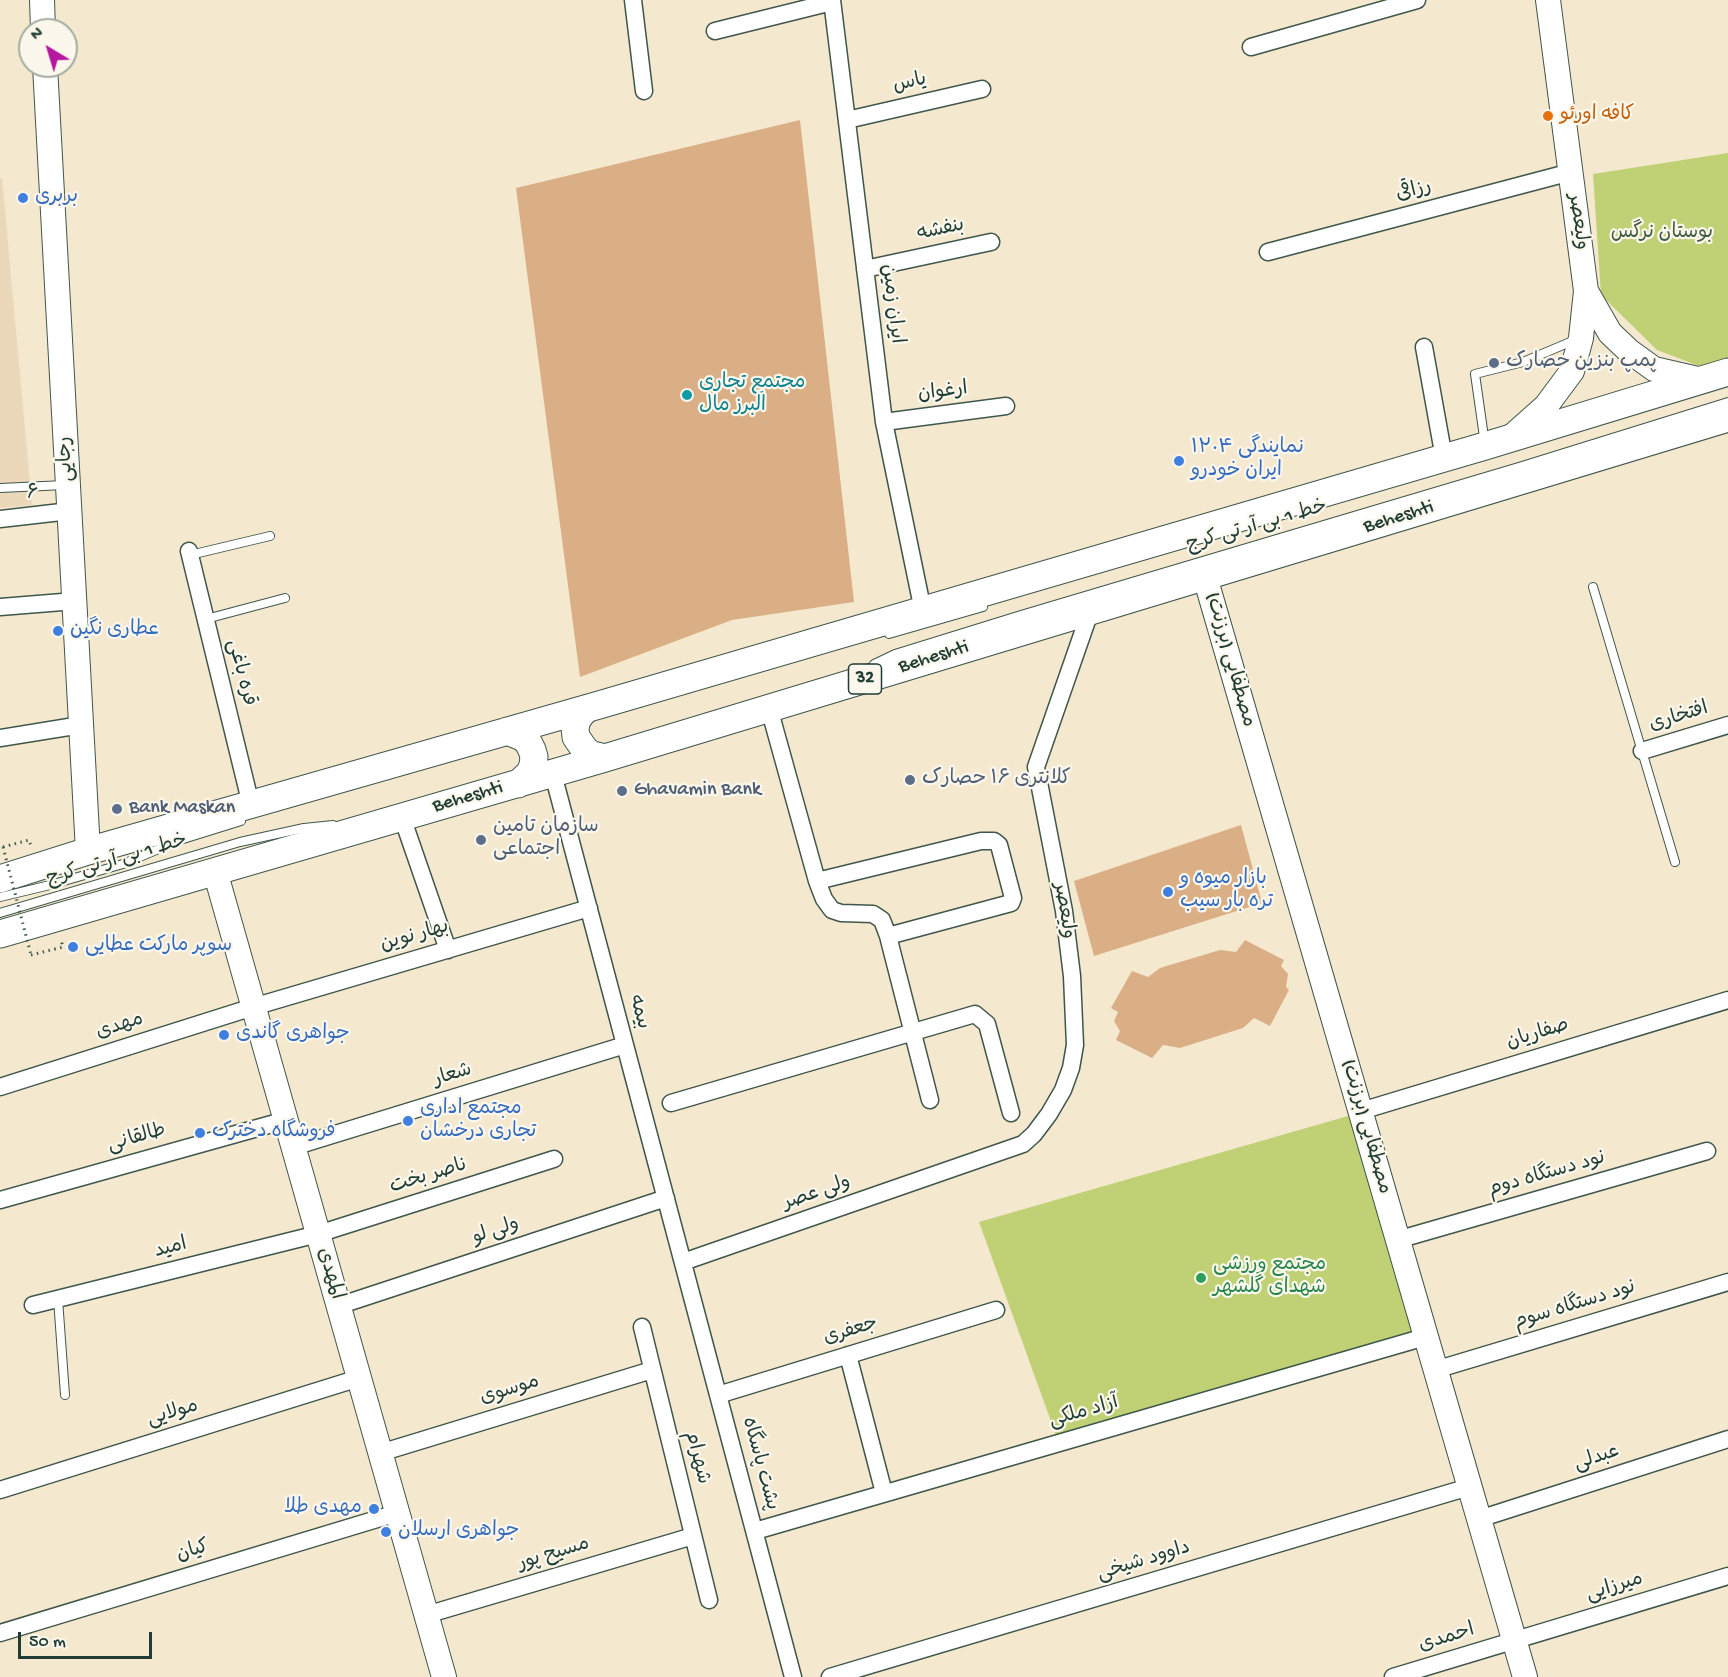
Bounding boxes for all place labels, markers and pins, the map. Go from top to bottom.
place label: کافه اورئو [1560,104,1634,128]
marker: کافه اورئو [1541,109,1555,123]
place label: بربری [35,186,78,210]
marker: بربری [16,191,30,205]
place label: پمپ بنزین حصارک [1506,351,1657,375]
marker: پمپ بنزین حصارک [1487,356,1501,370]
place label: مجتمع تجاری البرز مال [699,372,805,419]
marker: مجتمع تجاری البرز مال [680,388,694,402]
place label: ۱۲۰۴ نمایندگی ایران خودرو [1191,437,1304,484]
marker: ۱۲۰۴ نمایندگی ایران خودرو [1172,454,1186,468]
place label: عطاری نگین [70,619,159,643]
marker: عطاری نگین [51,624,65,638]
place label: کلانتری ۱۶ حصارک [922,768,1071,792]
marker: کلانتری ۱۶ حصارک [903,773,917,787]
place label: Ghavamin Bank [634,779,761,803]
marker: Ghavamin Bank [615,784,629,798]
place label: Bank Maskan [129,797,235,821]
marker: Bank Maskan [110,802,124,816]
place label: سازمان تامین اجتماعی [493,816,599,863]
marker: سازمان تامین اجتماعی [474,833,488,847]
place label: بازار میوه و تره بار سیب [1180,868,1273,915]
marker: بازار میوه و تره بار سیب [1161,885,1175,899]
place label: سوپر مارکت عطایی [85,935,232,959]
marker: سوپر مارکت عطایی [66,940,80,954]
place label: جواهری گاندی [236,1023,350,1047]
marker: جواهری گاندی [217,1028,231,1042]
place label: مجتمع اداری تجاری درخشان [420,1098,536,1145]
marker: مجتمع اداری تجاری درخشان [401,1114,415,1128]
place label: فروشگاه دخترک [212,1121,335,1145]
marker: فروشگاه دخترک [193,1126,207,1140]
place label: مجتمع ورزشی شهدای گلشهر [1213,1254,1326,1301]
marker: مجتمع ورزشی شهدای گلشهر [1194,1271,1208,1285]
place label: مهدی طلا [284,1497,362,1521]
marker: مهدی طلا [367,1502,381,1516]
place label: جواهری ارسلان [398,1520,520,1544]
marker: جواهری ارسلان [379,1525,393,1539]

